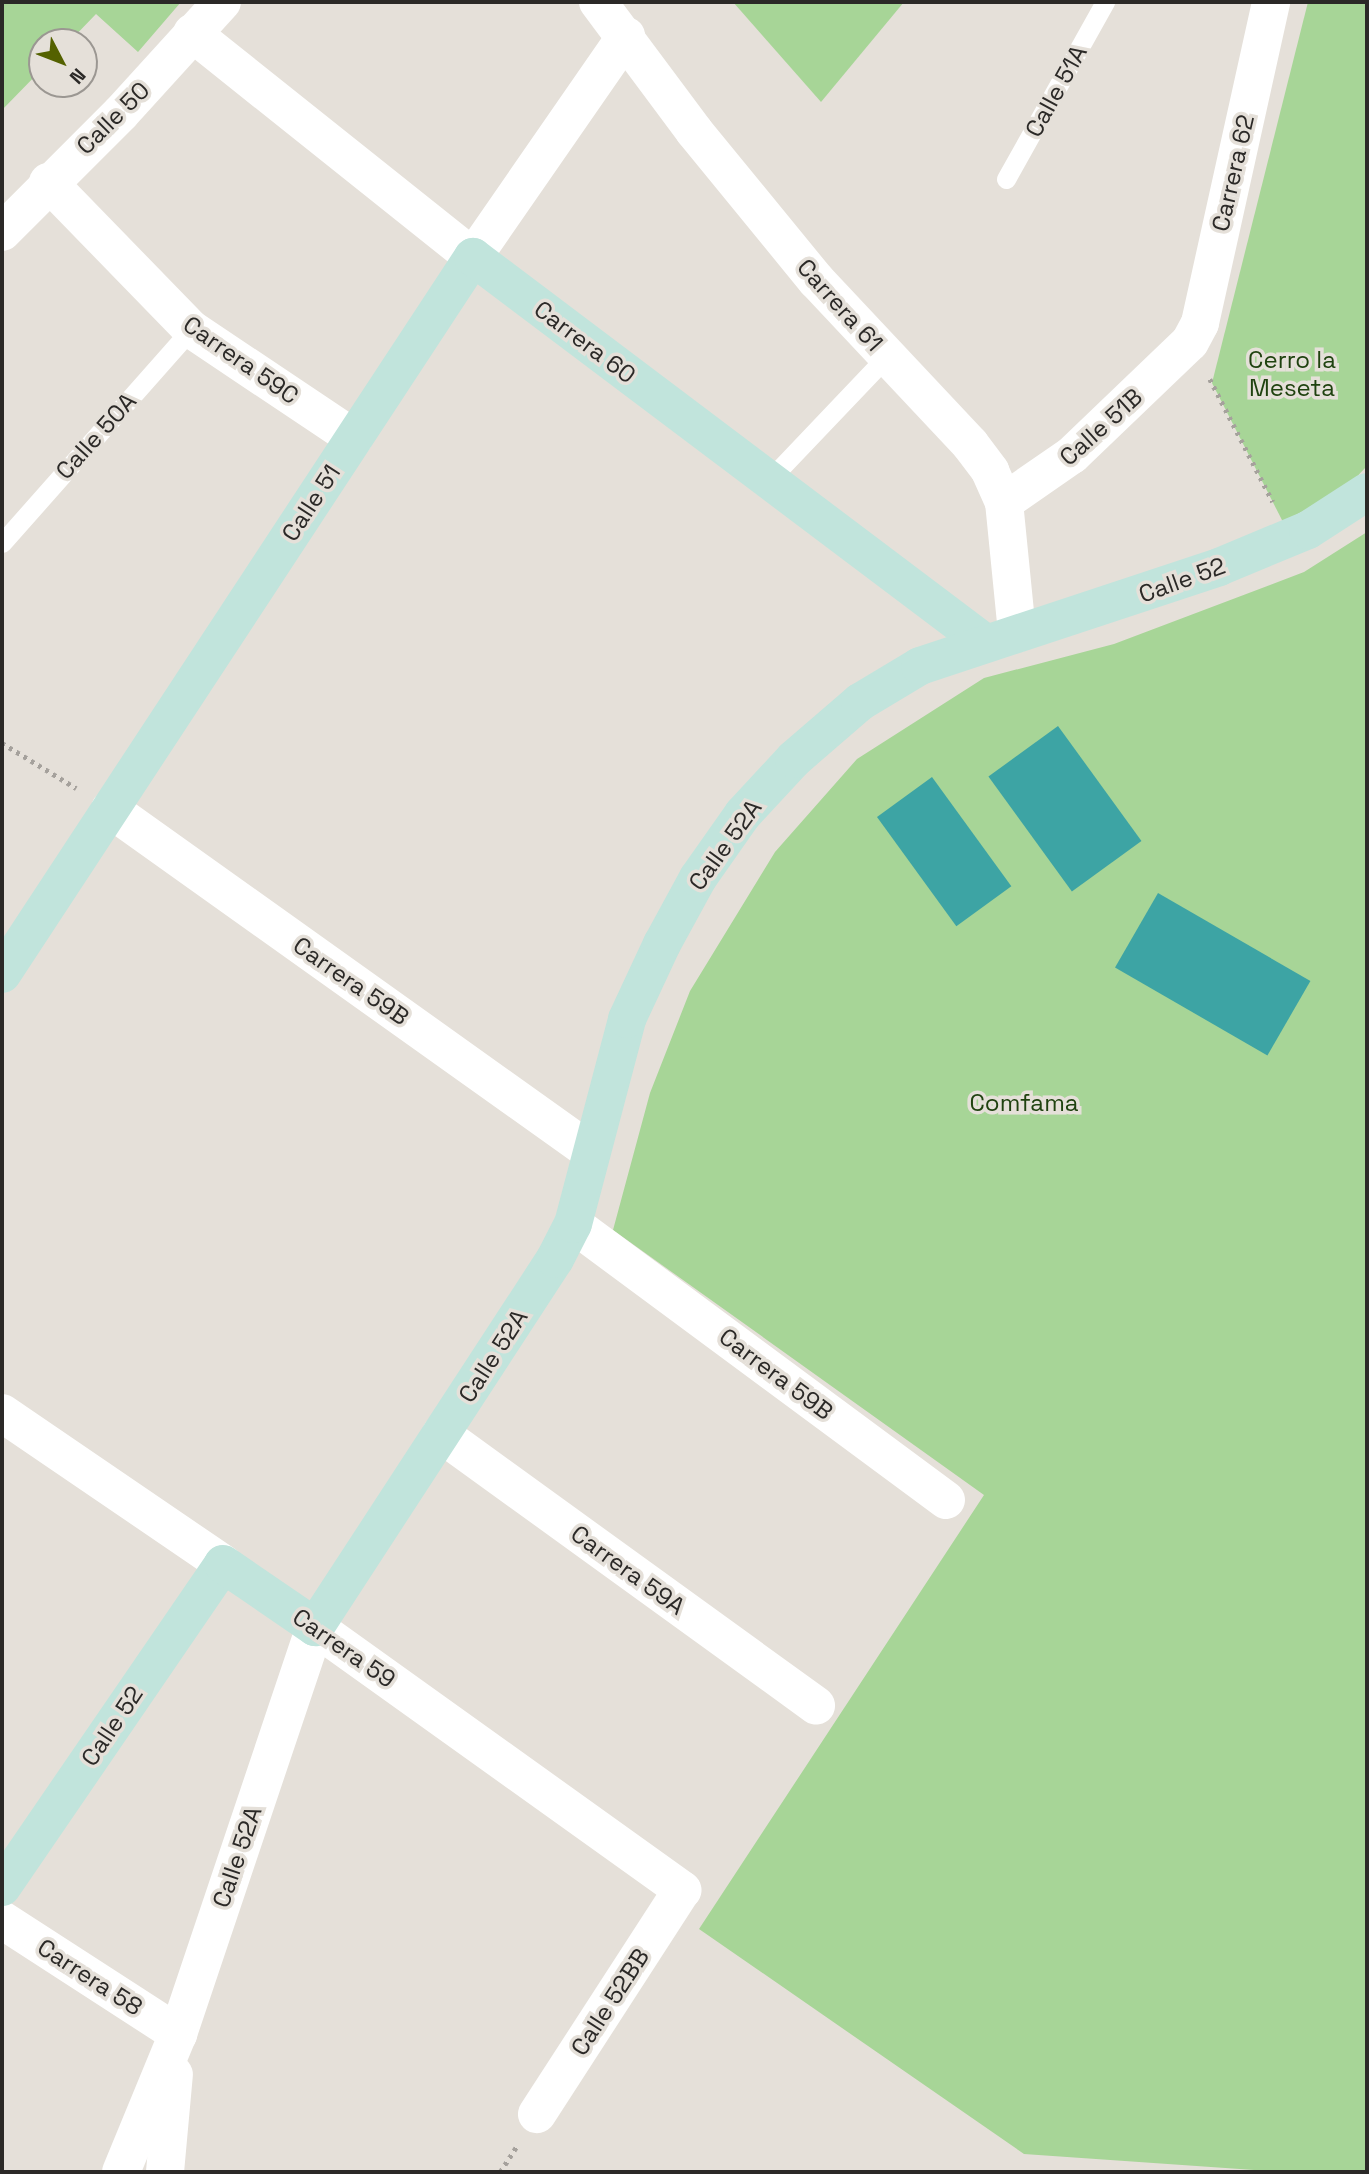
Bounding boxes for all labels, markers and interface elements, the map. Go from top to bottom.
north arrow [28,28,98,98]
street label: Calle 51A [1019,40,1093,142]
text: N [64,63,91,89]
street label: Calle 50 [71,76,155,160]
street label: Carrera 62 [1206,112,1260,234]
street label: Carrera 61 [791,253,889,357]
street label: Carrera 60 [529,294,641,390]
street label: Carrera 59C [178,310,304,410]
park label: Cerro la Meseta [1248,346,1336,402]
street label: Calle 51B [1054,382,1148,472]
street label: Calle 50A [50,387,142,485]
street label: Calle 51 [276,459,346,547]
street label: Calle 52 [1135,551,1229,609]
street label: Calle 52A [682,794,768,896]
street label: Carrera 59B [288,931,414,1031]
park label: Comfama [969,1089,1079,1117]
street label: Calle 52A [452,1304,534,1408]
street label: Carrera 59B [714,1322,838,1426]
street label: Carrera 59A [565,1519,691,1621]
street label: Carrera 59 [287,1602,401,1694]
street label: Calle 52 [75,1681,149,1771]
street label: Calle 52A [206,1803,268,1911]
street label: Carrera 58 [32,1933,148,2021]
street label: Calle 52BB [565,1943,655,2061]

